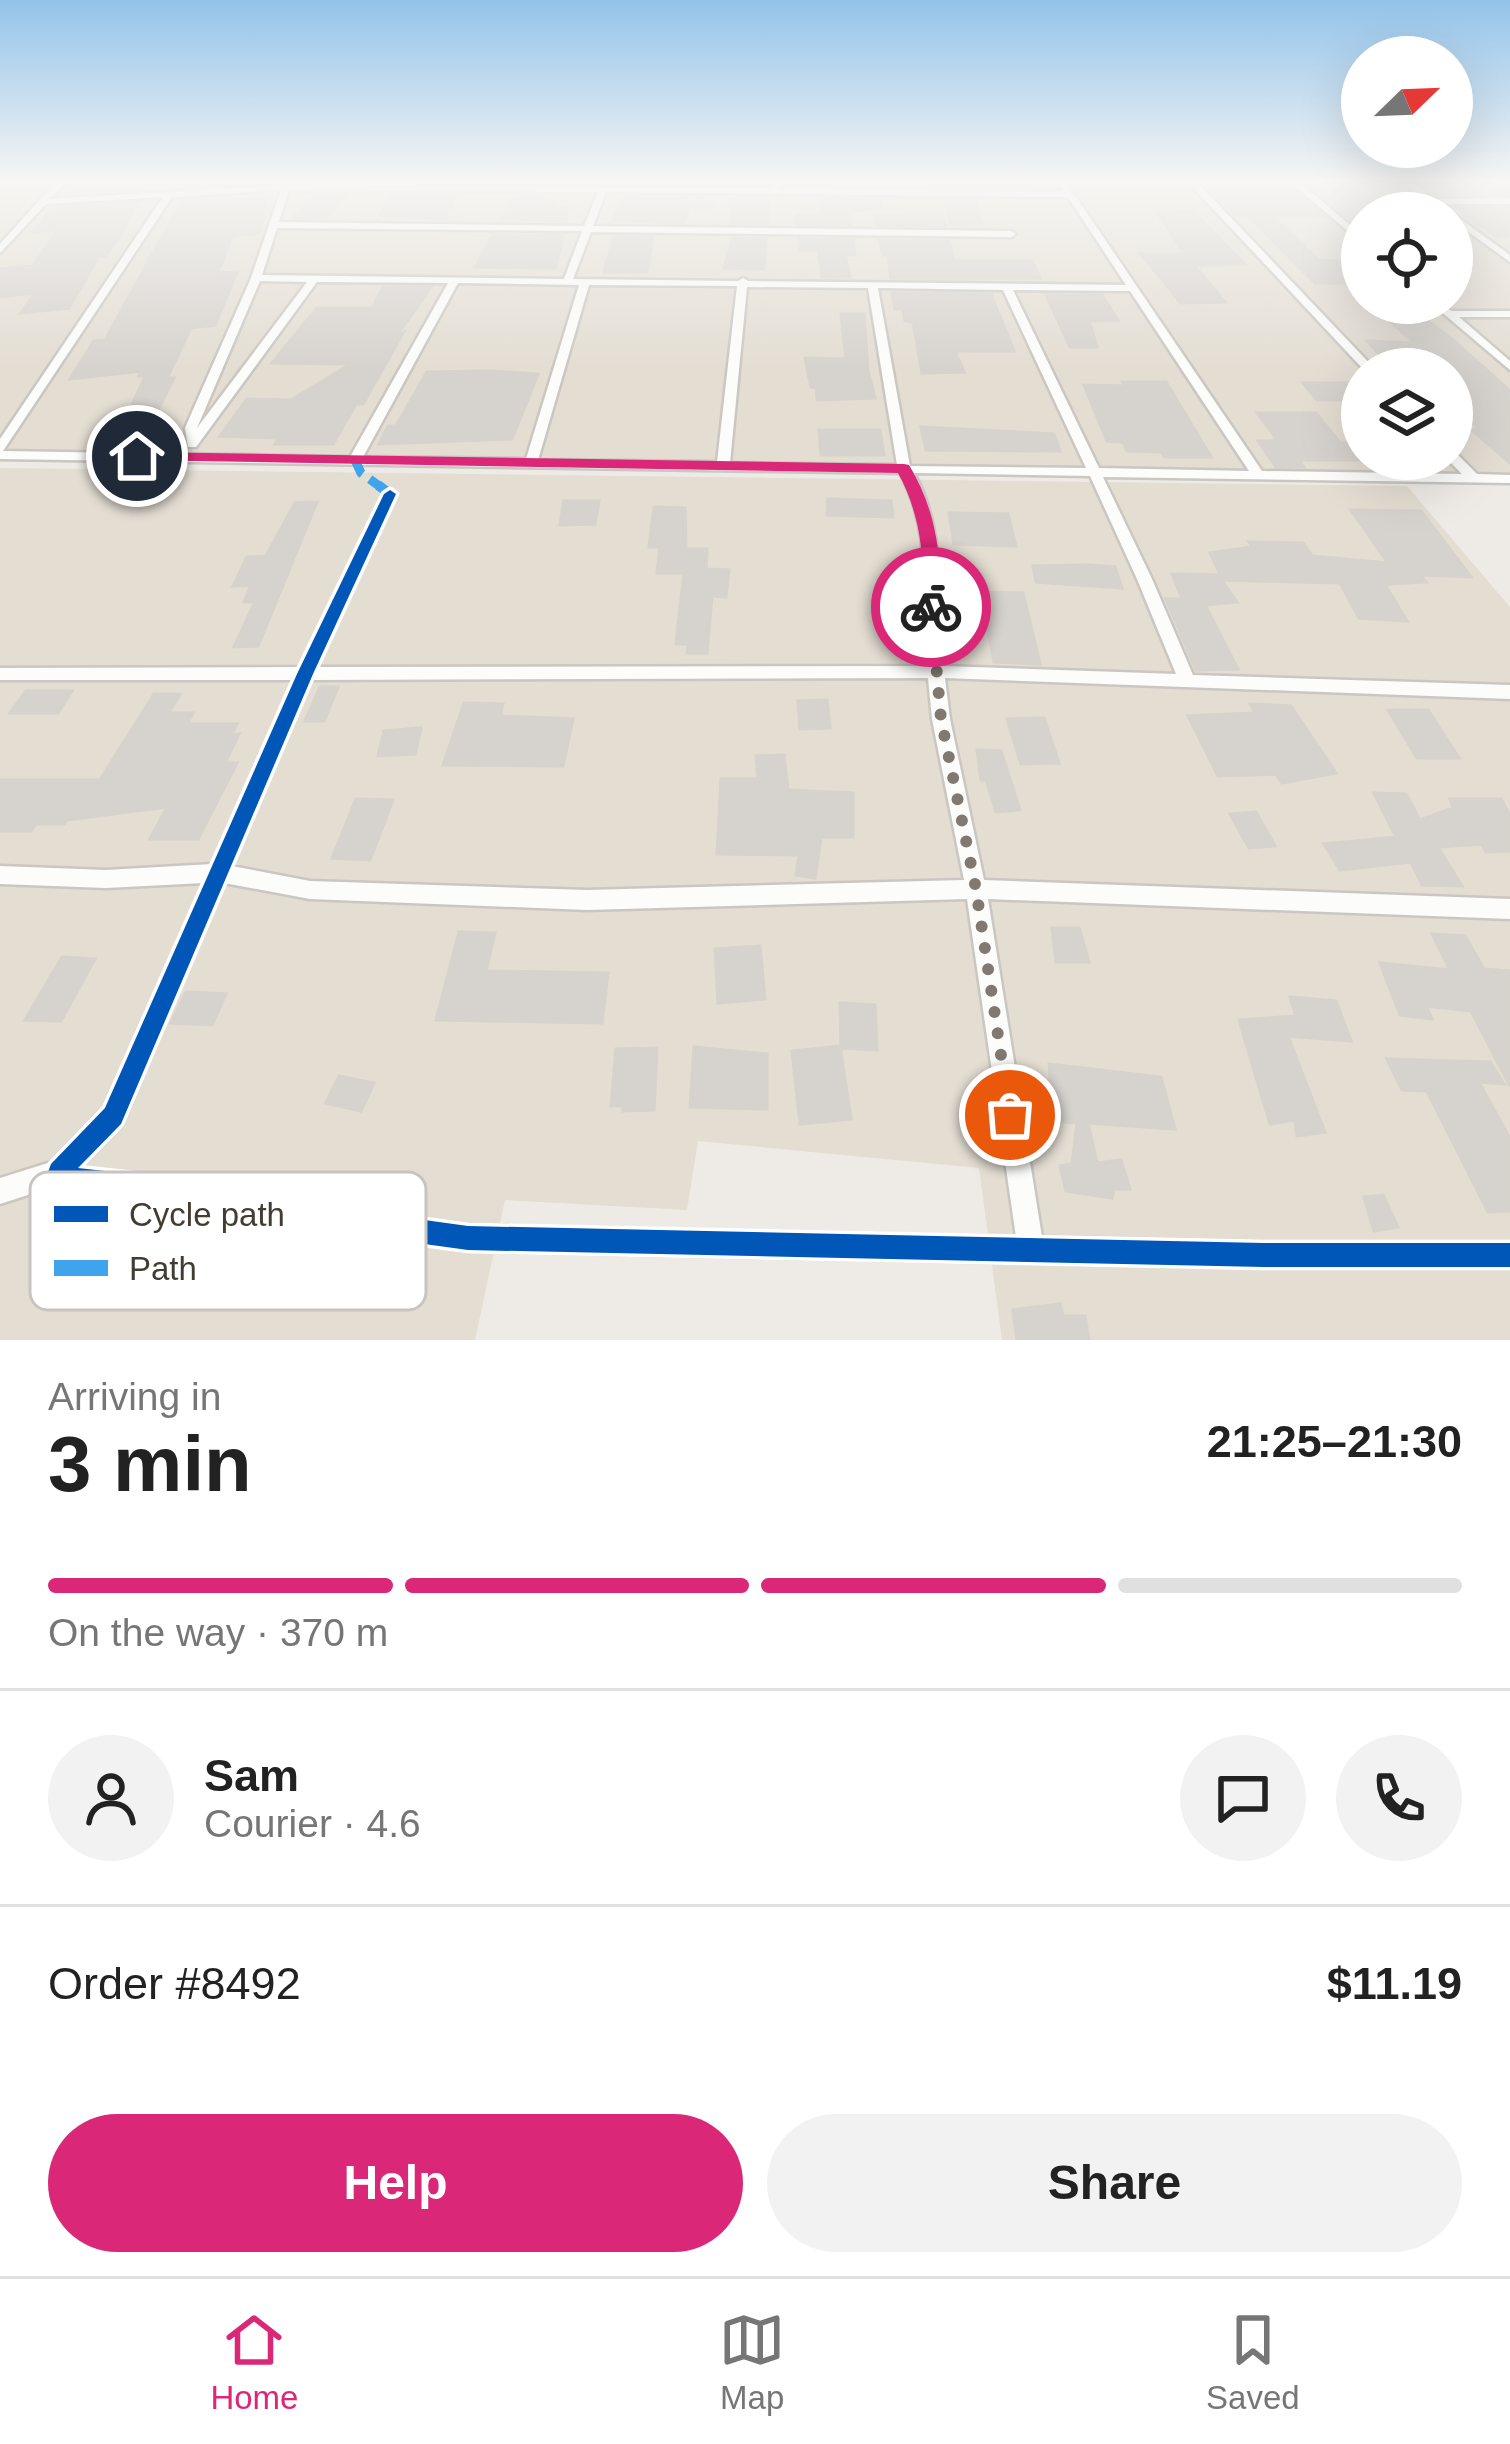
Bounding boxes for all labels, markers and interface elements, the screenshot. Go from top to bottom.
north arrow [1341,36,1473,168]
map controls [1341,36,1473,480]
button: locate [1341,192,1473,324]
button: layers [1341,348,1473,480]
pin [86,405,188,507]
icon: home [104,423,170,489]
courier [871,547,991,667]
icon: bike [898,574,964,640]
pin [959,1064,1061,1166]
icon: bag [977,1082,1043,1148]
legend [30,1172,426,1310]
text: Cycle path [129,1196,285,1233]
text: Path [129,1250,197,1287]
text: Arriving in [48,1375,221,1418]
text: 21:25–21:30 [1207,1416,1462,1467]
text: 3 min [48,1420,252,1508]
text: On the way · 370 m [48,1611,388,1654]
button: person [48,1735,174,1861]
button: chat [1180,1735,1306,1861]
button: phone [1336,1735,1462,1861]
text: Sam [204,1750,299,1801]
text: Courier · 4.6 [204,1802,421,1845]
text: Order #8492 [48,1958,301,2009]
text: $11.19 [1327,1958,1462,2009]
button: Help [48,2114,743,2252]
button: Share [767,2114,1462,2252]
tab: Home [210,2307,298,2417]
tab: Map [719,2307,785,2417]
tab: Saved [1206,2307,1300,2417]

